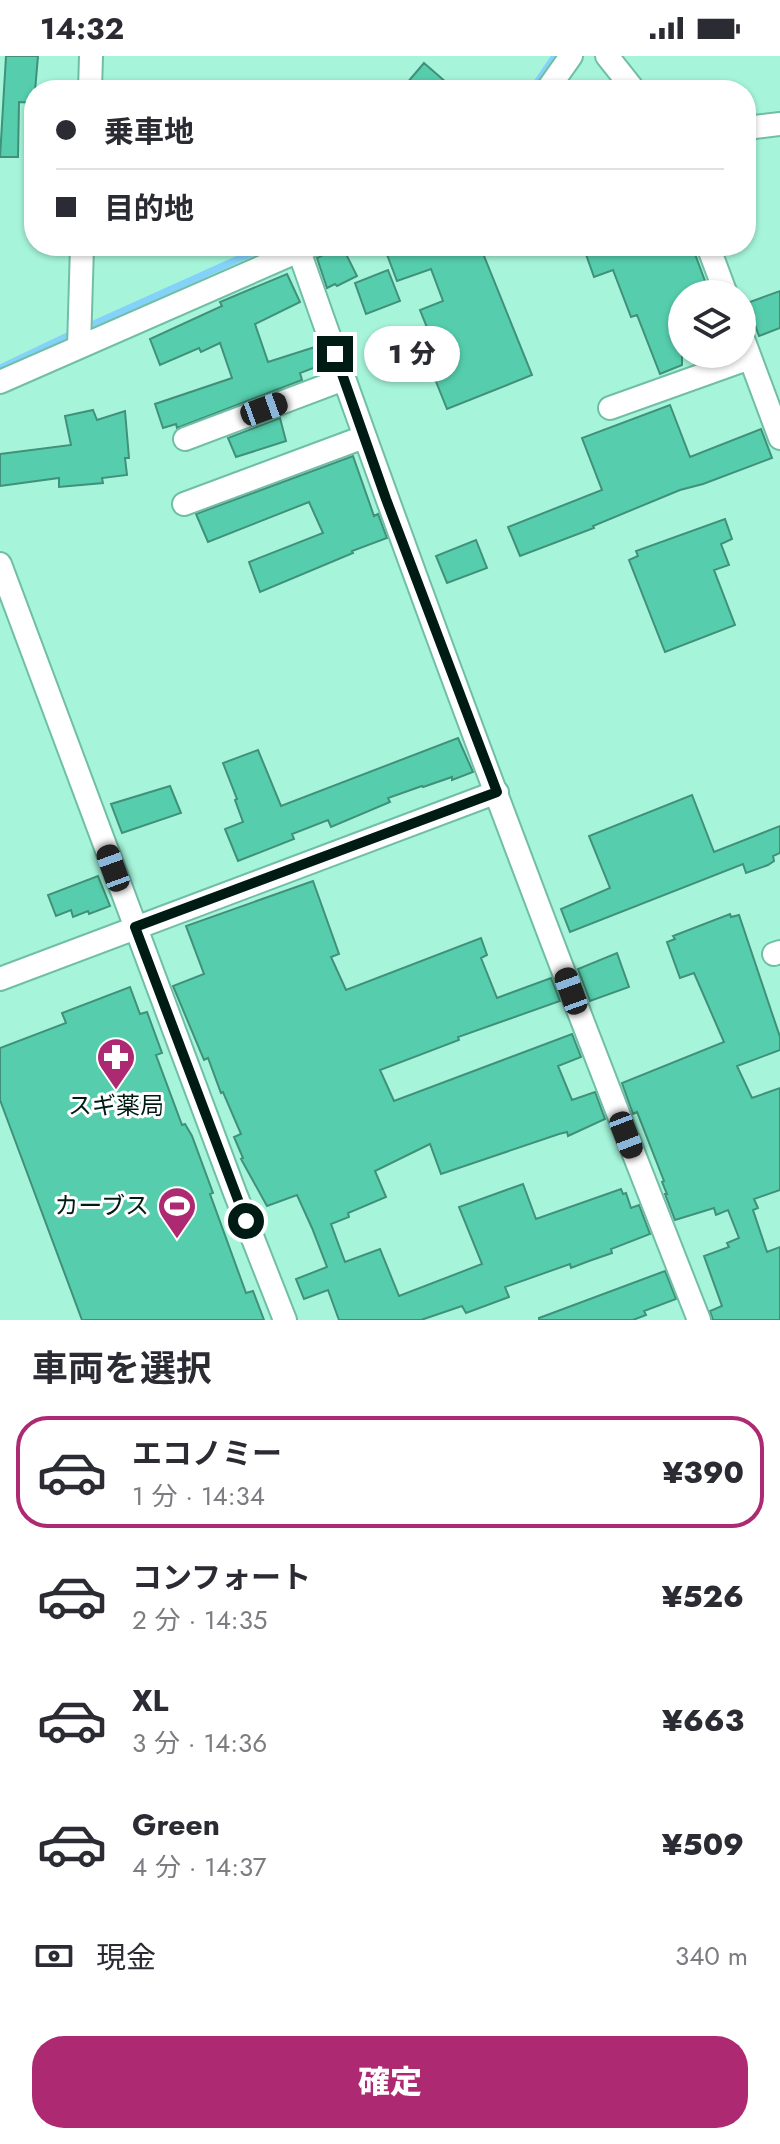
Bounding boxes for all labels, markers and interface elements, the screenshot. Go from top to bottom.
text: 14:32 [40,7,124,50]
text: 乗車地 [104,110,194,153]
text: 目的地 [104,187,194,230]
map controls [668,280,756,368]
button: layers [668,280,756,368]
callout: 1 分 [363,326,459,382]
text: 1 分 [388,335,436,373]
route end [317,336,353,372]
car [237,390,291,428]
car [94,841,132,895]
car [552,964,590,1018]
pharmacy icon: スギ薬局 [95,1036,137,1091]
place label: スギ薬局 [68,1088,164,1123]
car [606,1108,646,1162]
sports icon: カーブス [156,1185,198,1240]
place label: カーブス [54,1188,149,1223]
route start [228,1203,264,1239]
text: 車両を選択 [32,1342,212,1394]
text: エコノミー [132,1432,282,1475]
icon: car [36,1436,108,1508]
text: ¥390 [663,1451,744,1494]
text: 1 分 · 14:34 [132,1477,265,1515]
text: コンフォート [132,1556,311,1599]
icon: car [36,1560,108,1632]
text: ¥526 [662,1575,744,1618]
text: 2 分 · 14:35 [132,1601,268,1639]
text: XL [132,1679,168,1722]
icon: car [36,1684,108,1756]
text: ¥663 [662,1699,744,1742]
text: 3 分 · 14:36 [132,1724,267,1762]
text: Green [132,1803,220,1846]
icon: car [36,1808,108,1880]
text: ¥509 [662,1823,744,1866]
text: 4 分 · 14:37 [132,1848,266,1886]
icon: cash [32,1934,76,1978]
text: 現金 [96,1936,156,1979]
text: 340 m [675,1937,748,1975]
button: 確定 [32,2036,748,2128]

